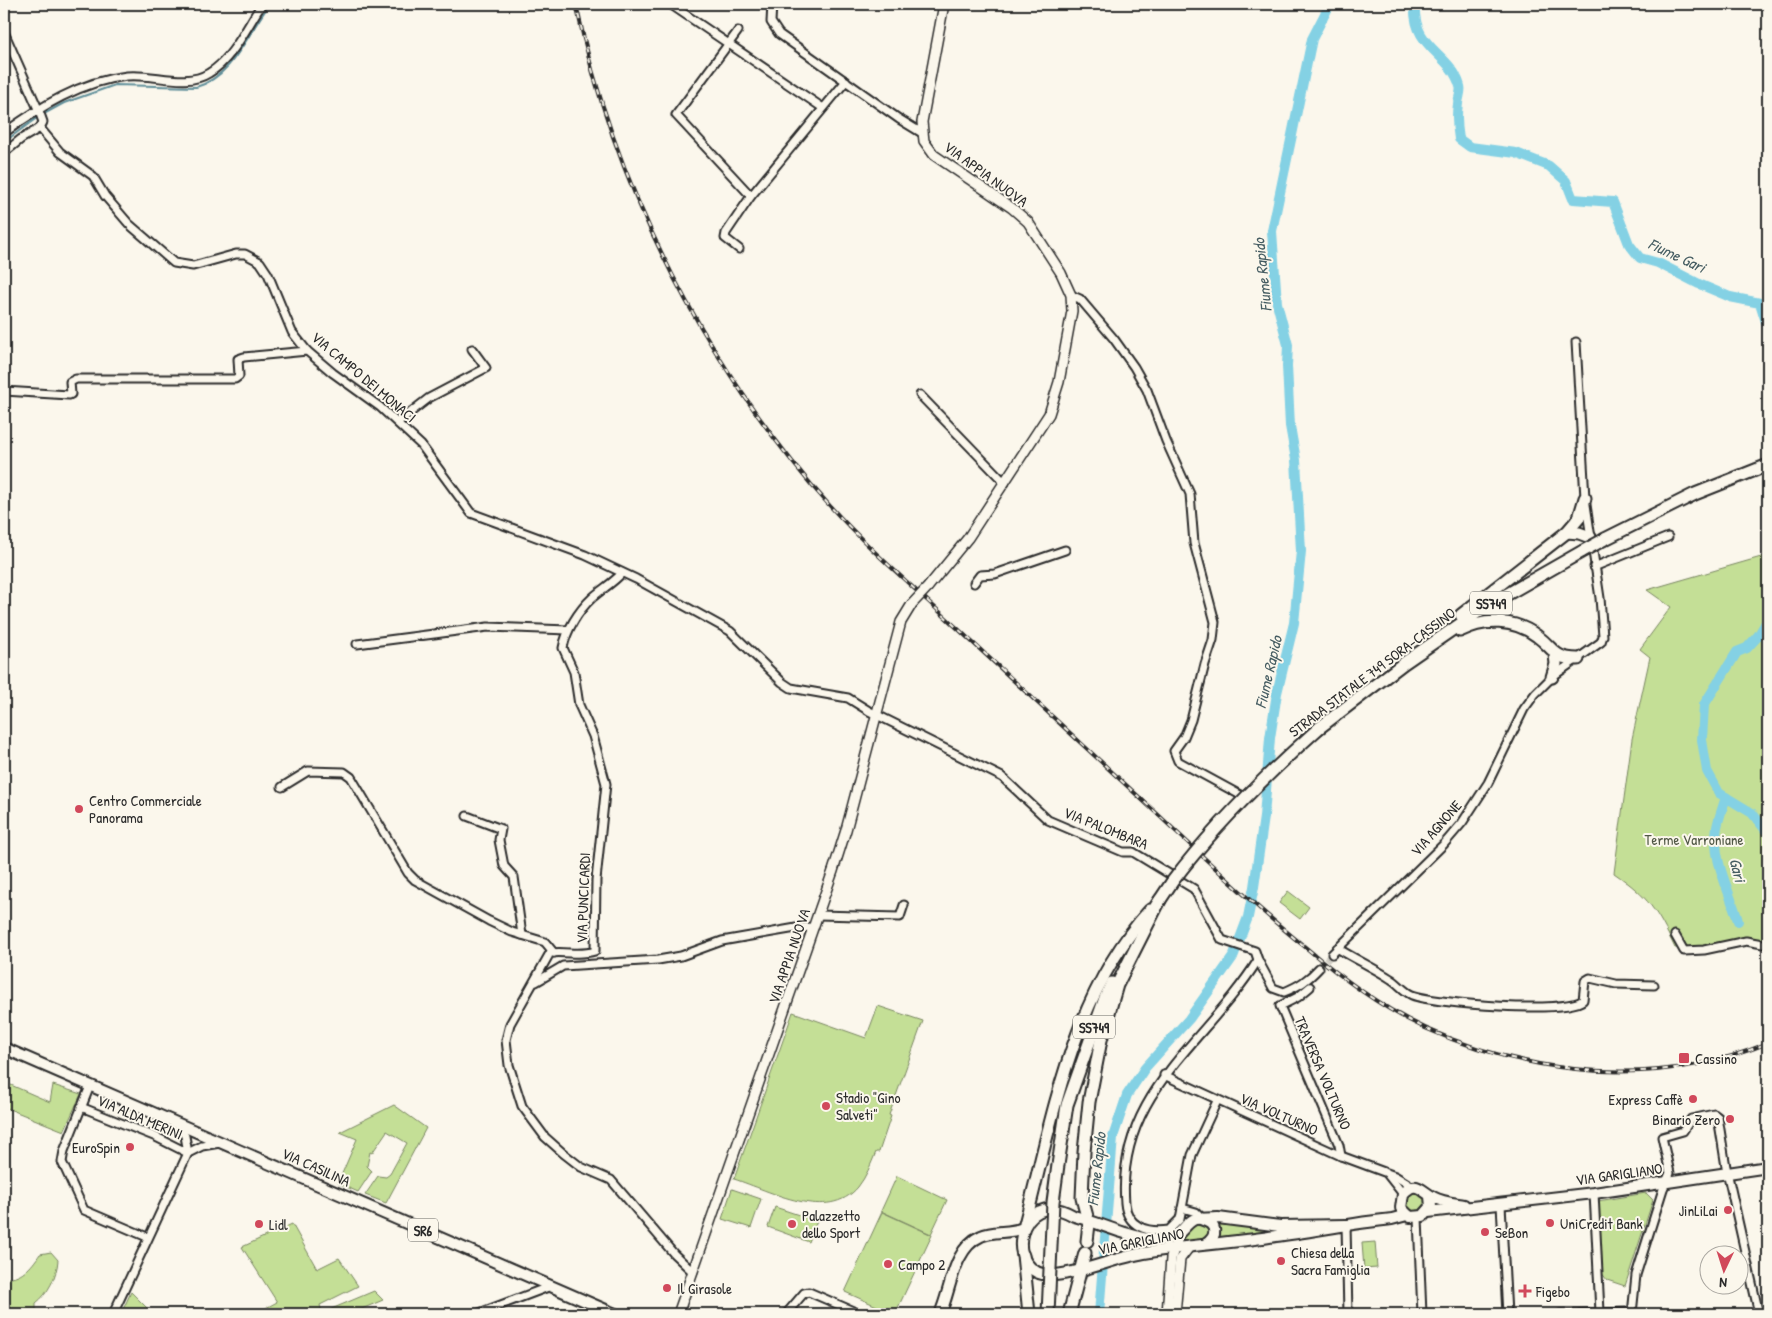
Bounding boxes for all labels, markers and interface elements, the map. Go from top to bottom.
street label: VIA APPIA NUOVA [940,136,1033,212]
water label: Fiume Gari [1645,232,1710,278]
water label: Fiume Rapido [1247,236,1277,313]
street label: VIA CAMPO DEI MONACI [307,327,421,427]
road number: SS749 [1470,592,1512,614]
street label: STRADA STATALE 749 SORA-CASSINO [1284,602,1460,742]
water label: Fiume Rapido [1249,632,1287,710]
place label: Centro Commerciale Panorama [89,790,202,828]
street label: VIA AGNONE [1406,795,1467,861]
street label: VIA PALOMBARA [1061,802,1152,855]
marker: Centro Commerciale Panorama [73,803,85,815]
park label: Terme Varroniane [1644,829,1744,850]
street label: VIA PUNCICARDI [571,852,595,944]
water label: Gari [1724,856,1752,886]
street label: VIA APPIA NUOVA [763,905,815,1006]
street label: TRAVERSA VOLTURNO [1290,1013,1356,1133]
road number: SS749 [1073,1016,1115,1038]
place label: Cassino [1695,1048,1737,1069]
marker: Cassino [1677,1051,1691,1065]
place label: Stadio "Gino Salveti" [836,1087,901,1125]
street label: VIA VOLTURNO [1237,1087,1321,1141]
place label: Express Caffè [1609,1089,1683,1110]
street label: VIA ALDA MERINI [94,1090,186,1144]
marker: Express Caffè [1687,1093,1699,1105]
marker: Stadio "Gino Salveti" [820,1100,832,1112]
place label: Binario Zero [1652,1109,1720,1130]
marker: Binario Zero [1724,1113,1736,1125]
water label: Fiume Rapido [1081,1130,1111,1207]
place label: EuroSpin [72,1137,120,1158]
marker: EuroSpin [124,1141,136,1153]
street label: VIA CASILINA [278,1143,354,1192]
street label: VIA GARIGLIANO [1574,1158,1664,1190]
place label: JinLiLai [1679,1200,1718,1221]
marker: JinLiLai [1722,1204,1734,1216]
place label: Palazzetto dello Sport [802,1205,861,1243]
place label: UniCredit Bank [1560,1213,1643,1234]
place label: Lidl [269,1214,288,1235]
marker: UniCredit Bank [1544,1217,1556,1229]
marker: Lidl [253,1218,265,1230]
road number: SR6 [408,1218,438,1242]
marker: Palazzetto dello Sport [786,1218,798,1230]
street label: VIA GARIGLIANO [1096,1222,1186,1260]
place label: SeBon [1495,1222,1529,1243]
marker: SeBon [1479,1226,1491,1238]
place label: Chiesa della Sacra Famiglia [1291,1242,1370,1280]
north arrow [1700,1246,1750,1296]
place label: Campo 2 [898,1254,945,1275]
marker: Chiesa della Sacra Famiglia [1275,1255,1287,1267]
marker: Campo 2 [882,1258,894,1270]
text: N [1718,1274,1727,1293]
place label: Il Girasole [677,1278,732,1299]
place label: Figebo [1535,1281,1570,1302]
marker: Il Girasole [661,1282,673,1294]
marker: Figebo [1518,1284,1532,1298]

